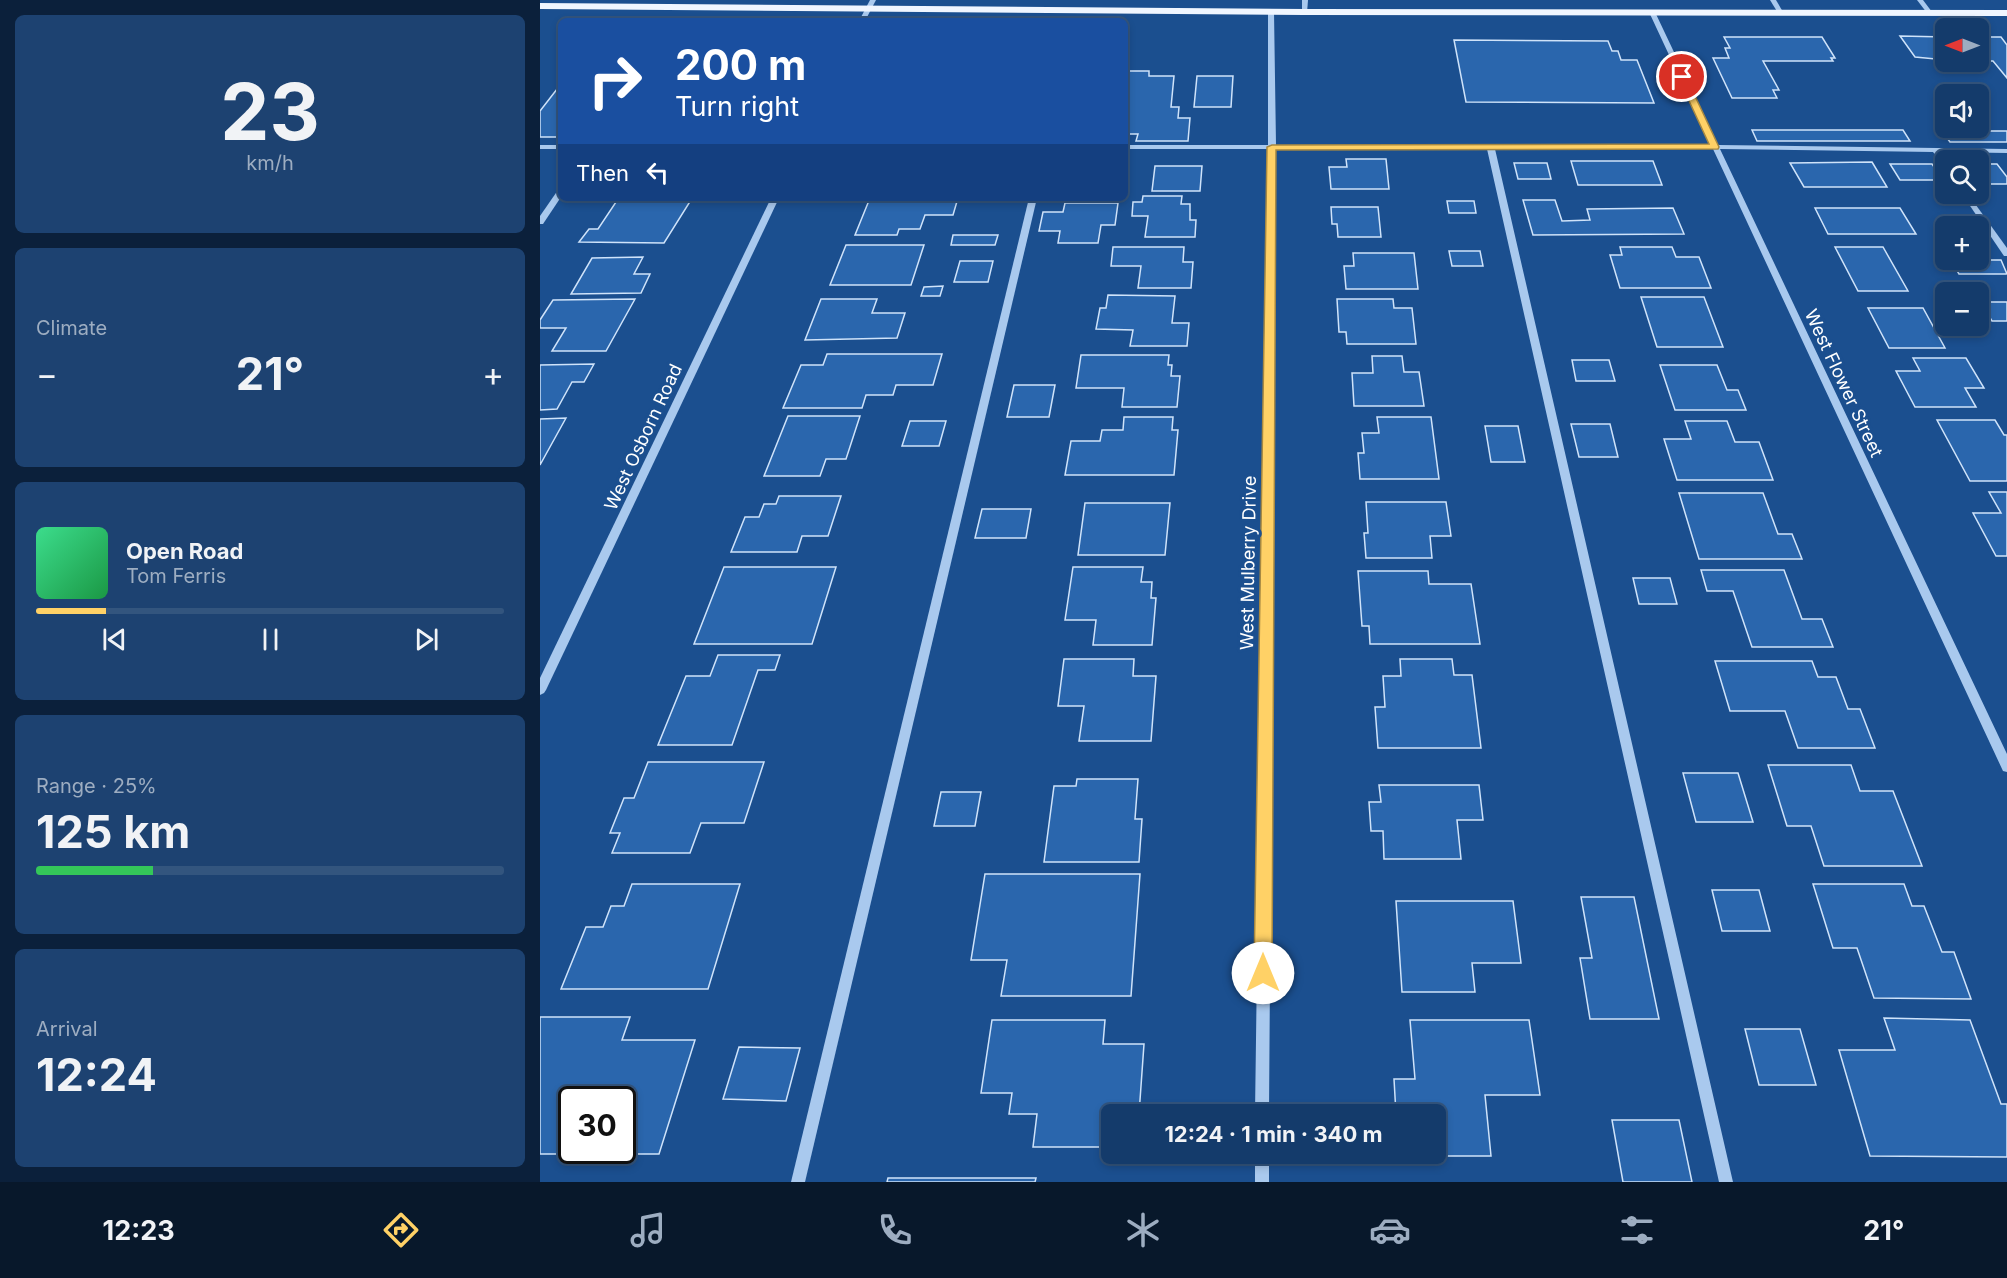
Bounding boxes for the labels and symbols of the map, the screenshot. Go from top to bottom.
north arrow [1935,18,1989,72]
pin [1656,51,1707,102]
street label: West Flower Street [1801,306,1888,460]
street label: West Osborn Road [600,360,686,514]
street label: West Mulberry Drive [1236,476,1260,650]
position arrow [1231,941,1295,1005]
speed limit sign: 30 [558,1086,636,1164]

